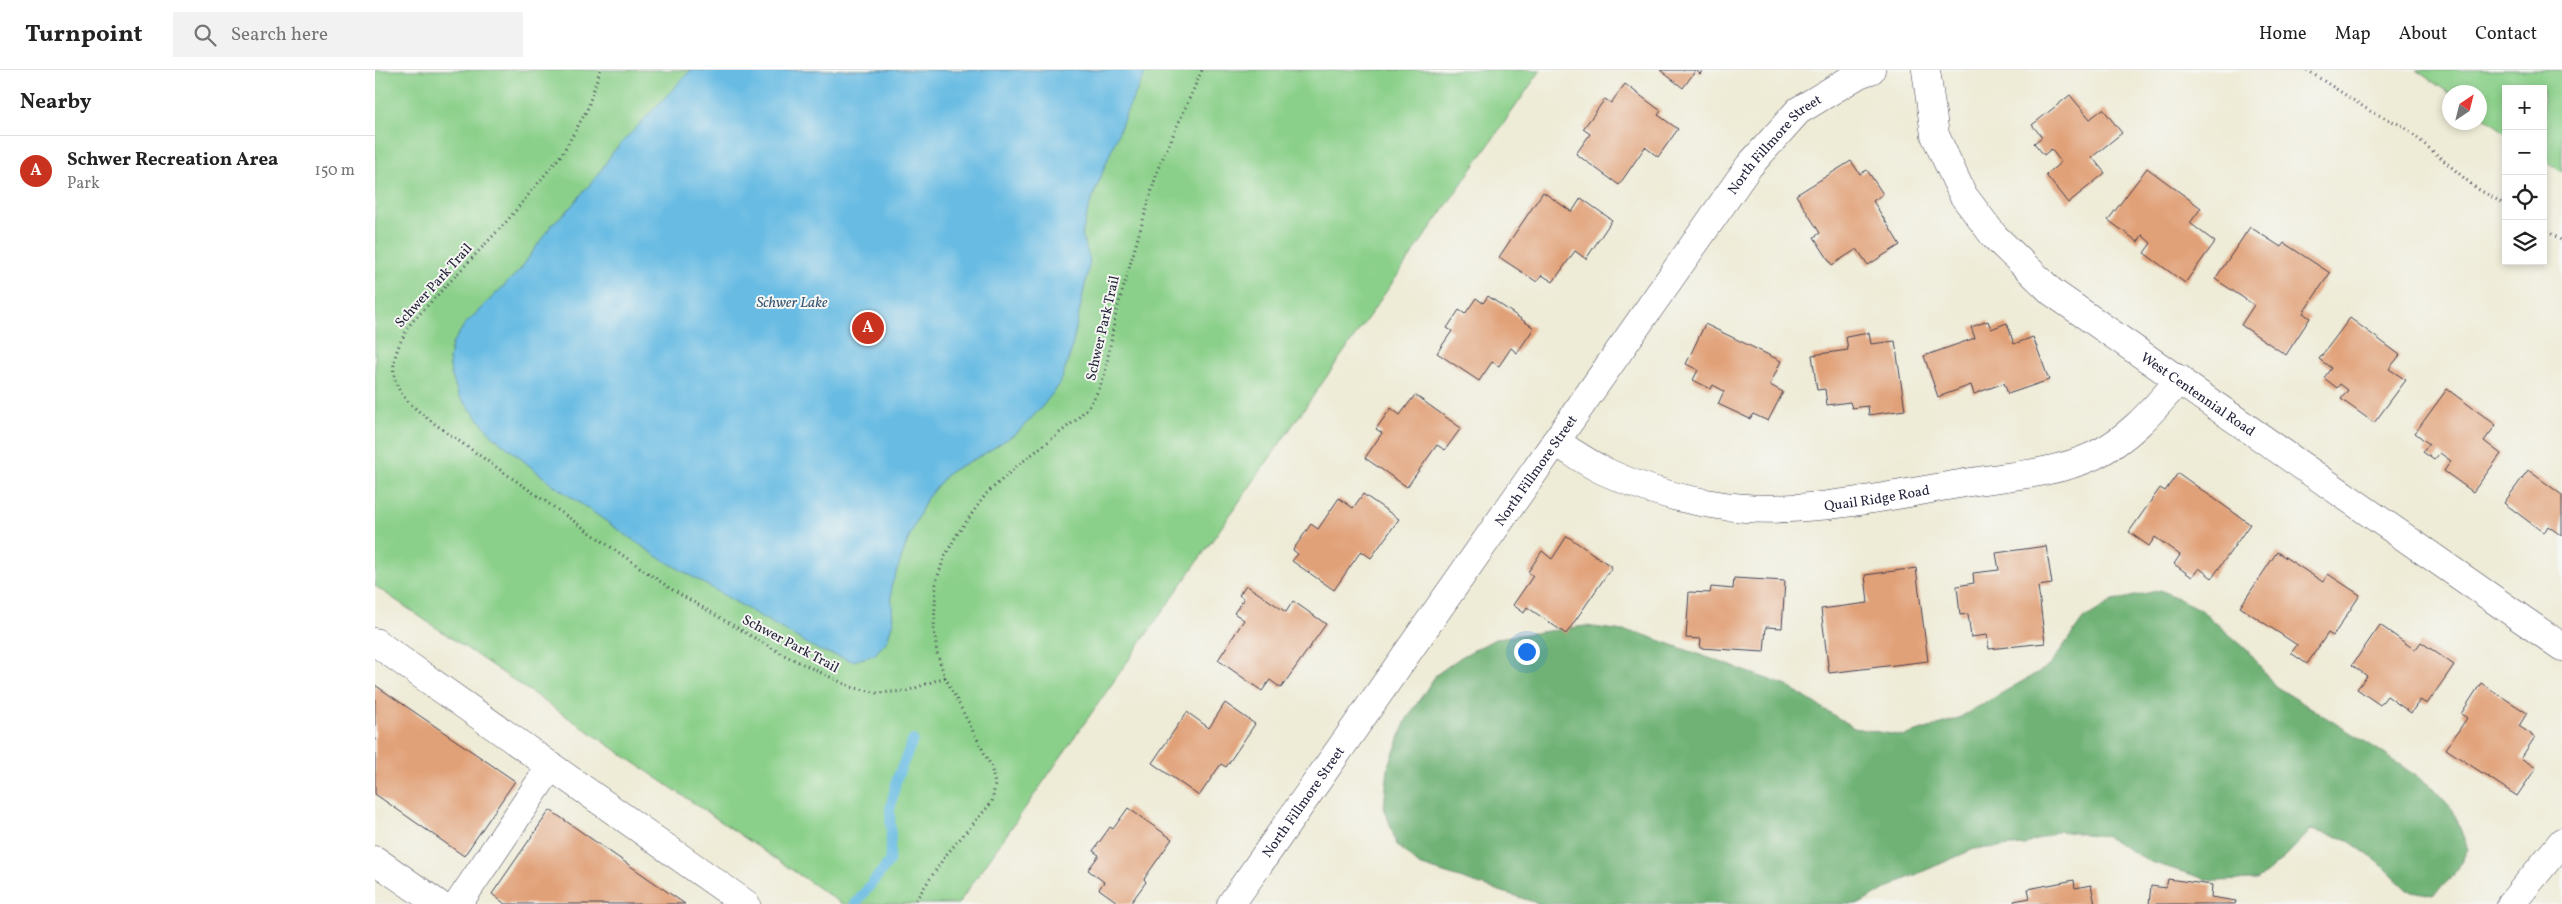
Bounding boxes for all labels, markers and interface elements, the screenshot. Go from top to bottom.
search box [173,12,523,57]
text: Turnpoint [25,18,143,52]
icon: search [191,21,219,49]
text: Search here [231,22,328,48]
text: Home [2259,22,2307,47]
text: Map [2335,22,2371,47]
text: About [2399,22,2447,47]
text: Contact [2475,22,2537,47]
north arrow [2442,85,2487,130]
map controls [2502,85,2547,265]
button: + [2502,85,2547,130]
text: Nearby [20,88,91,117]
street label: North Fillmore Street [1724,91,1826,199]
button: − [2502,130,2547,175]
text: Schwer Recreation Area [67,147,279,173]
text: A [30,160,42,182]
text: 150 m [314,160,355,182]
text: Park [67,173,100,195]
button: locate [2502,175,2547,220]
button: layers [2502,220,2547,265]
street label: Schwer Park Trail [391,240,477,332]
street label: Schwer Park Trail [1082,274,1125,383]
water label: Schwer Lake [756,293,828,314]
pin: A [852,309,884,347]
street label: West Centennial Road [2136,349,2258,442]
street label: North Fillmore Street [1491,412,1582,530]
street label: Quail Ridge Road [1823,481,1931,516]
street label: Schwer Park Trail [738,611,842,678]
your location [1514,639,1540,665]
street label: North Fillmore Street [1258,743,1350,862]

